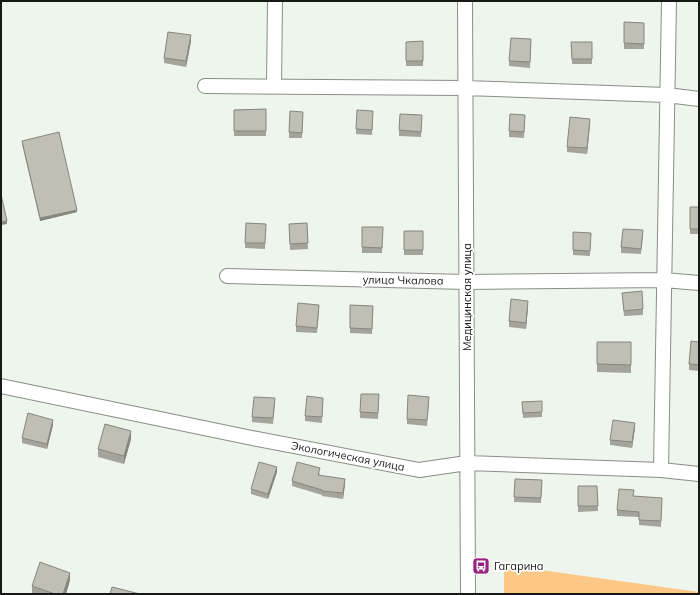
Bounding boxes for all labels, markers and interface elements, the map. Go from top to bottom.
street label: Медицинская улица [460,243,474,351]
street label: улица Чкалова [362,272,444,288]
street label: Экологическая улица [290,438,406,474]
bus stop icon: Гагарина [471,556,491,576]
place label: Гагарина [494,559,543,573]

